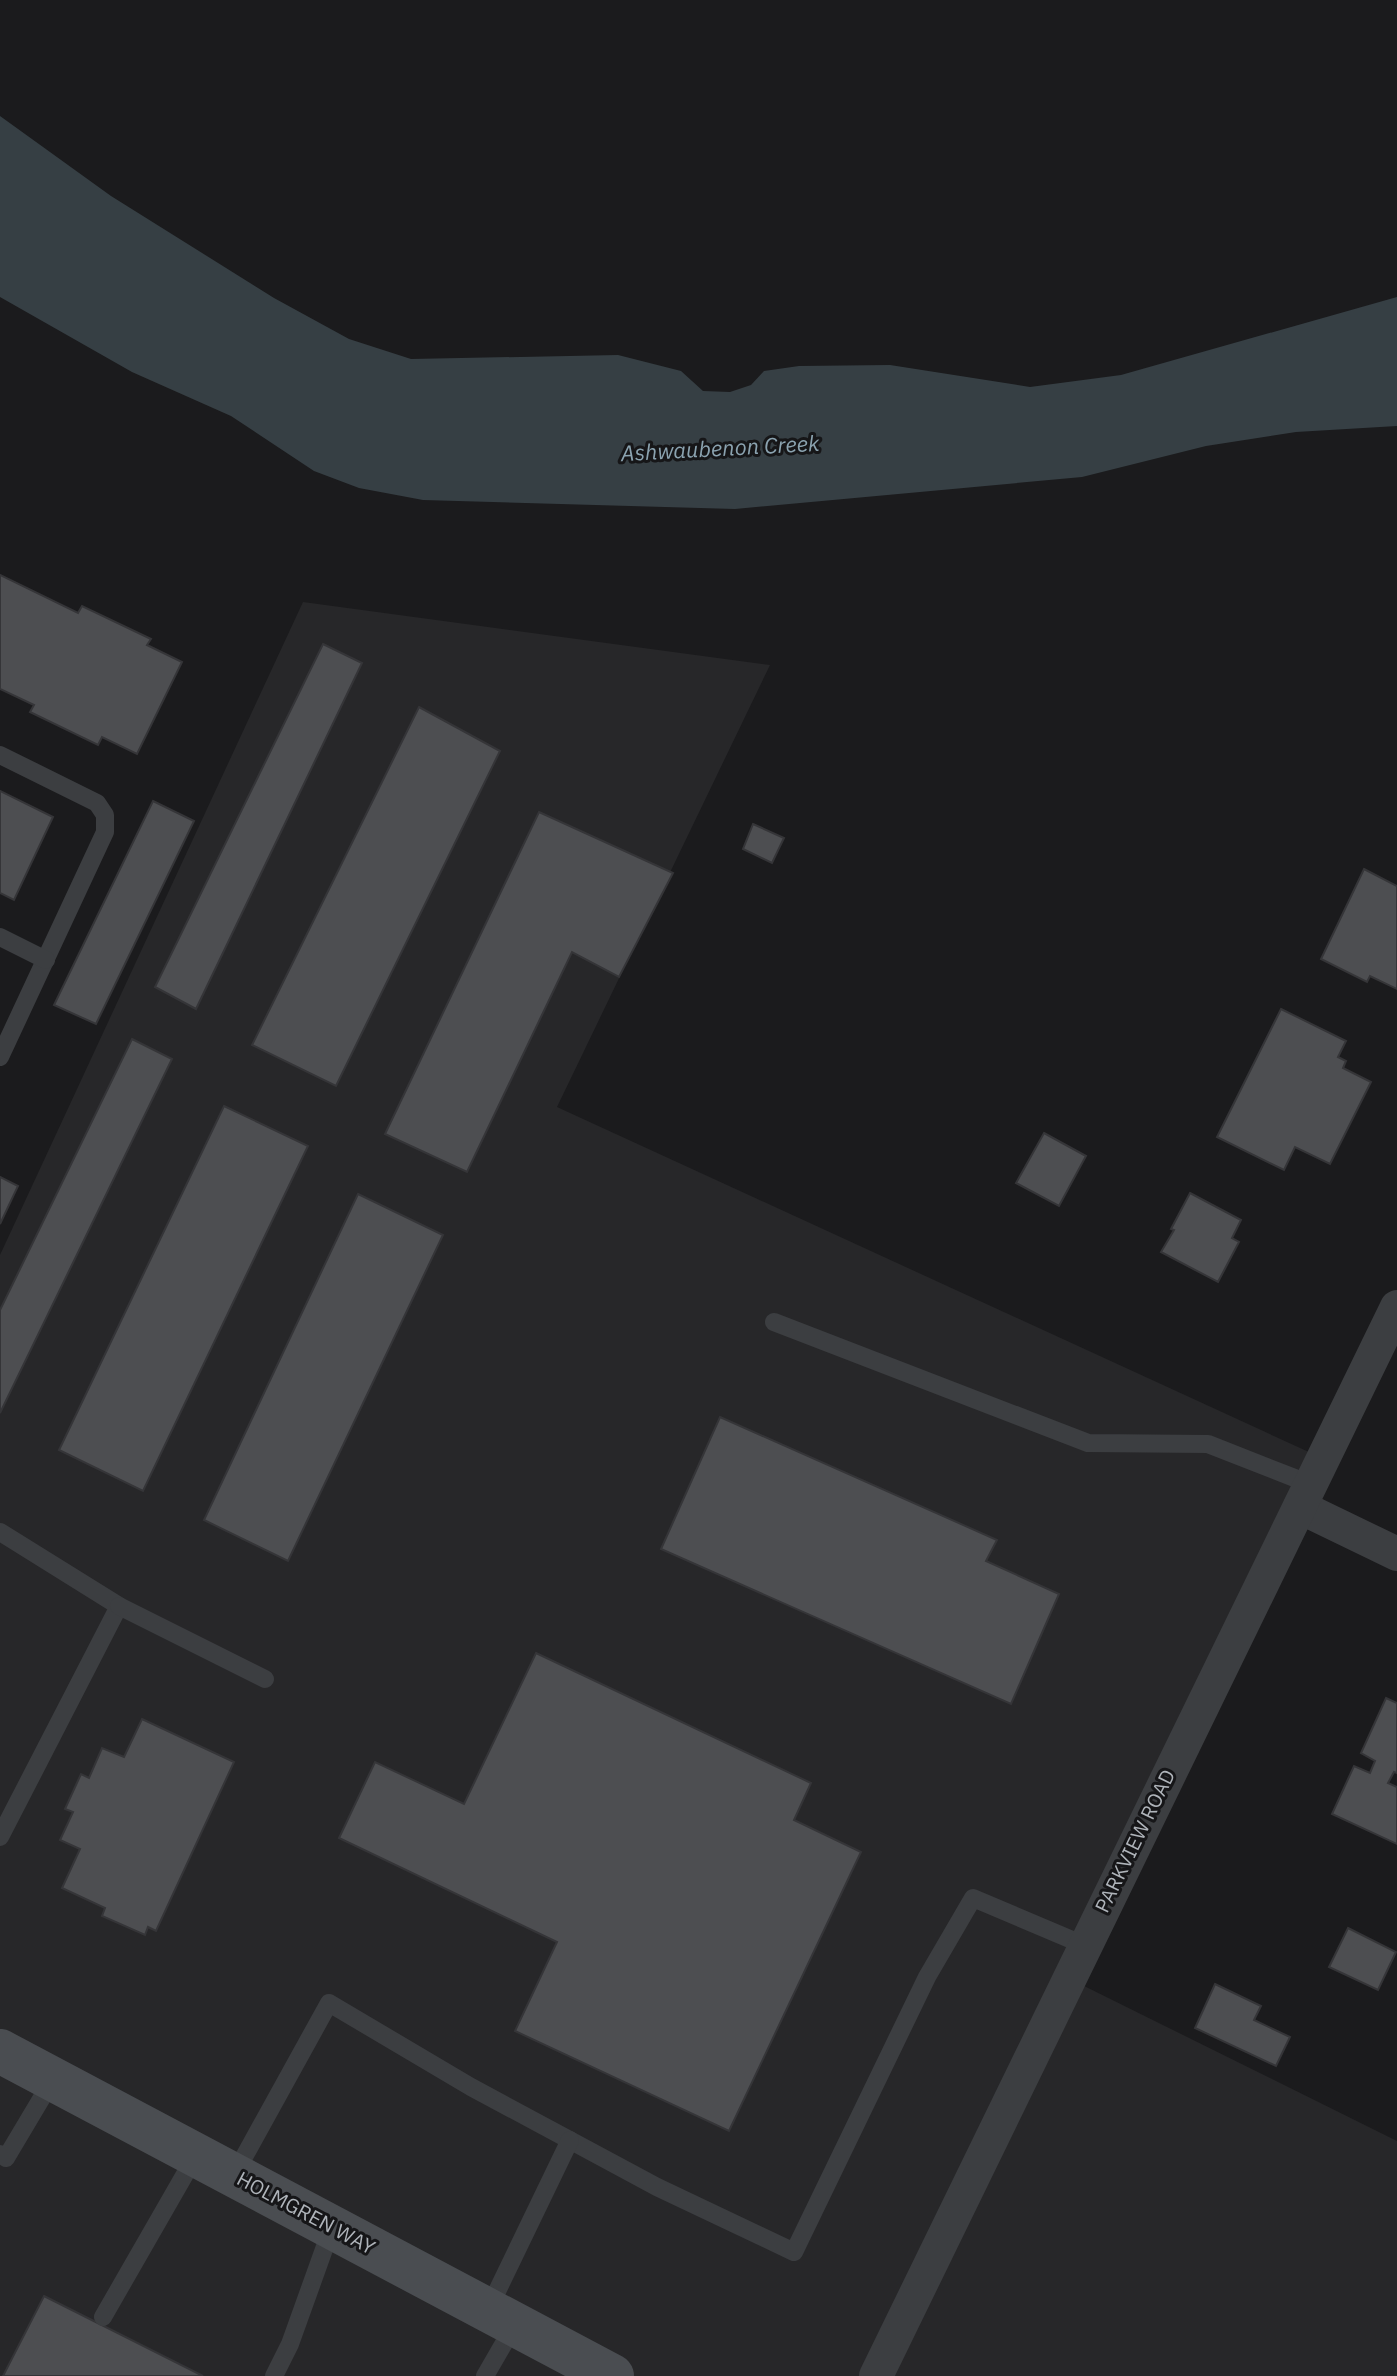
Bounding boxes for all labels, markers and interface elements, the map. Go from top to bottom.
water label: Ashwaubenon Creek [619,428,820,467]
street label: PARKVIEW ROAD [1088,1765,1181,1917]
street label: HOLMGREN WAY [232,2165,380,2260]

